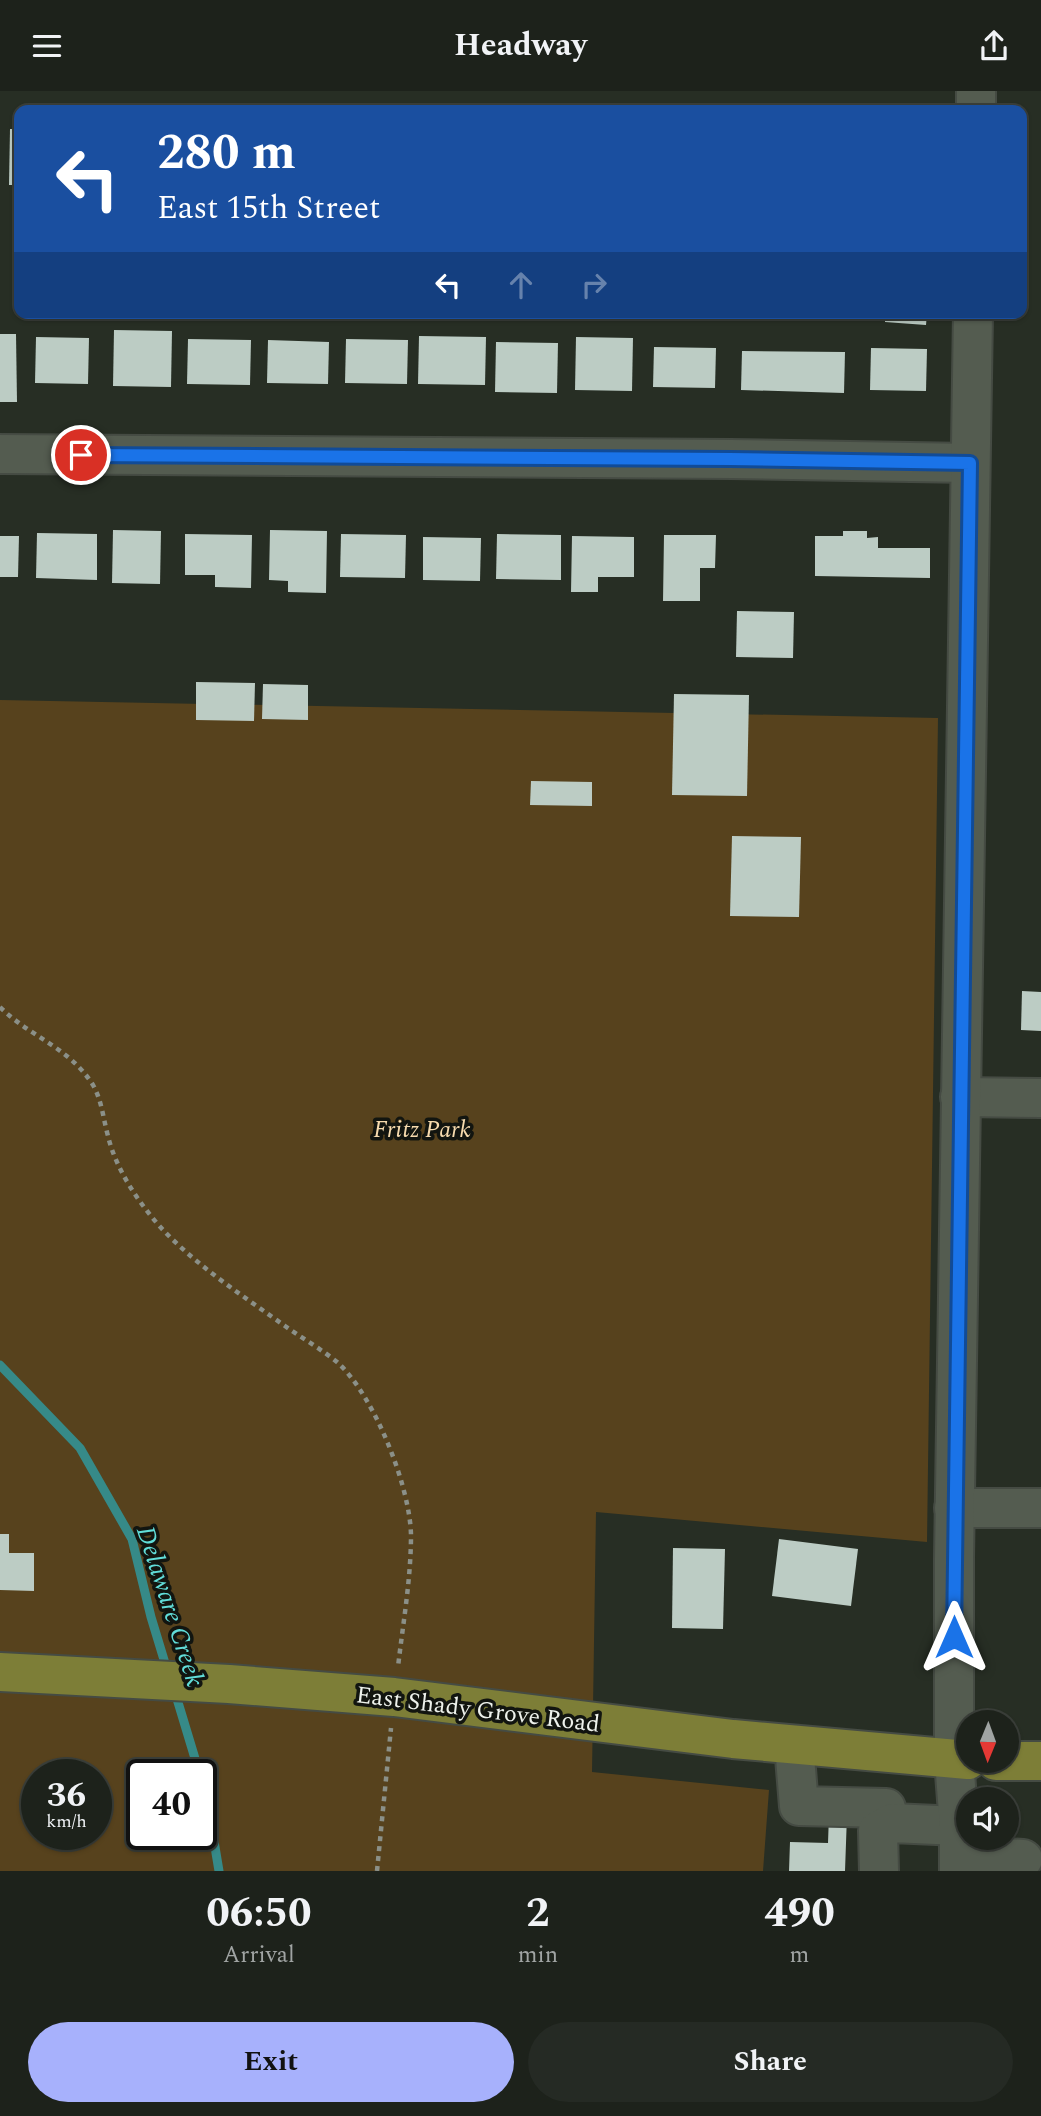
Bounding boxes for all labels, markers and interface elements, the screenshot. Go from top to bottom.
text: Headway [454,21,587,70]
icon: menu [28,27,66,65]
icon: share [975,27,1013,65]
text: 280 m [157,116,296,191]
icon: left [42,133,133,224]
text: East 15th Street [157,184,380,233]
icon: left [429,266,467,304]
icon: ahead [502,266,540,304]
icon: right [575,266,613,304]
pin [51,425,111,485]
icon: arrive [62,436,100,474]
park label: Fritz Park [373,1112,471,1148]
water label: Delaware Creek [125,1521,215,1692]
position arrow [917,1600,991,1674]
street label: East Shady Grove Road [354,1677,602,1743]
north arrow [956,1710,1018,1773]
map controls [956,1710,1019,1850]
speed limit sign: 40 [126,1759,217,1850]
text: 36 [47,1769,86,1822]
button: sound [956,1787,1019,1850]
text: km/h [46,1808,87,1835]
text: 06:50 [206,1882,312,1945]
text: 2 [526,1882,550,1945]
text: 490 [764,1882,835,1945]
text: Arrival [223,1938,295,1973]
text: min [518,1938,558,1973]
text: m [790,1938,809,1973]
button: Exit [28,2022,514,2102]
button: Share [528,2022,1013,2102]

